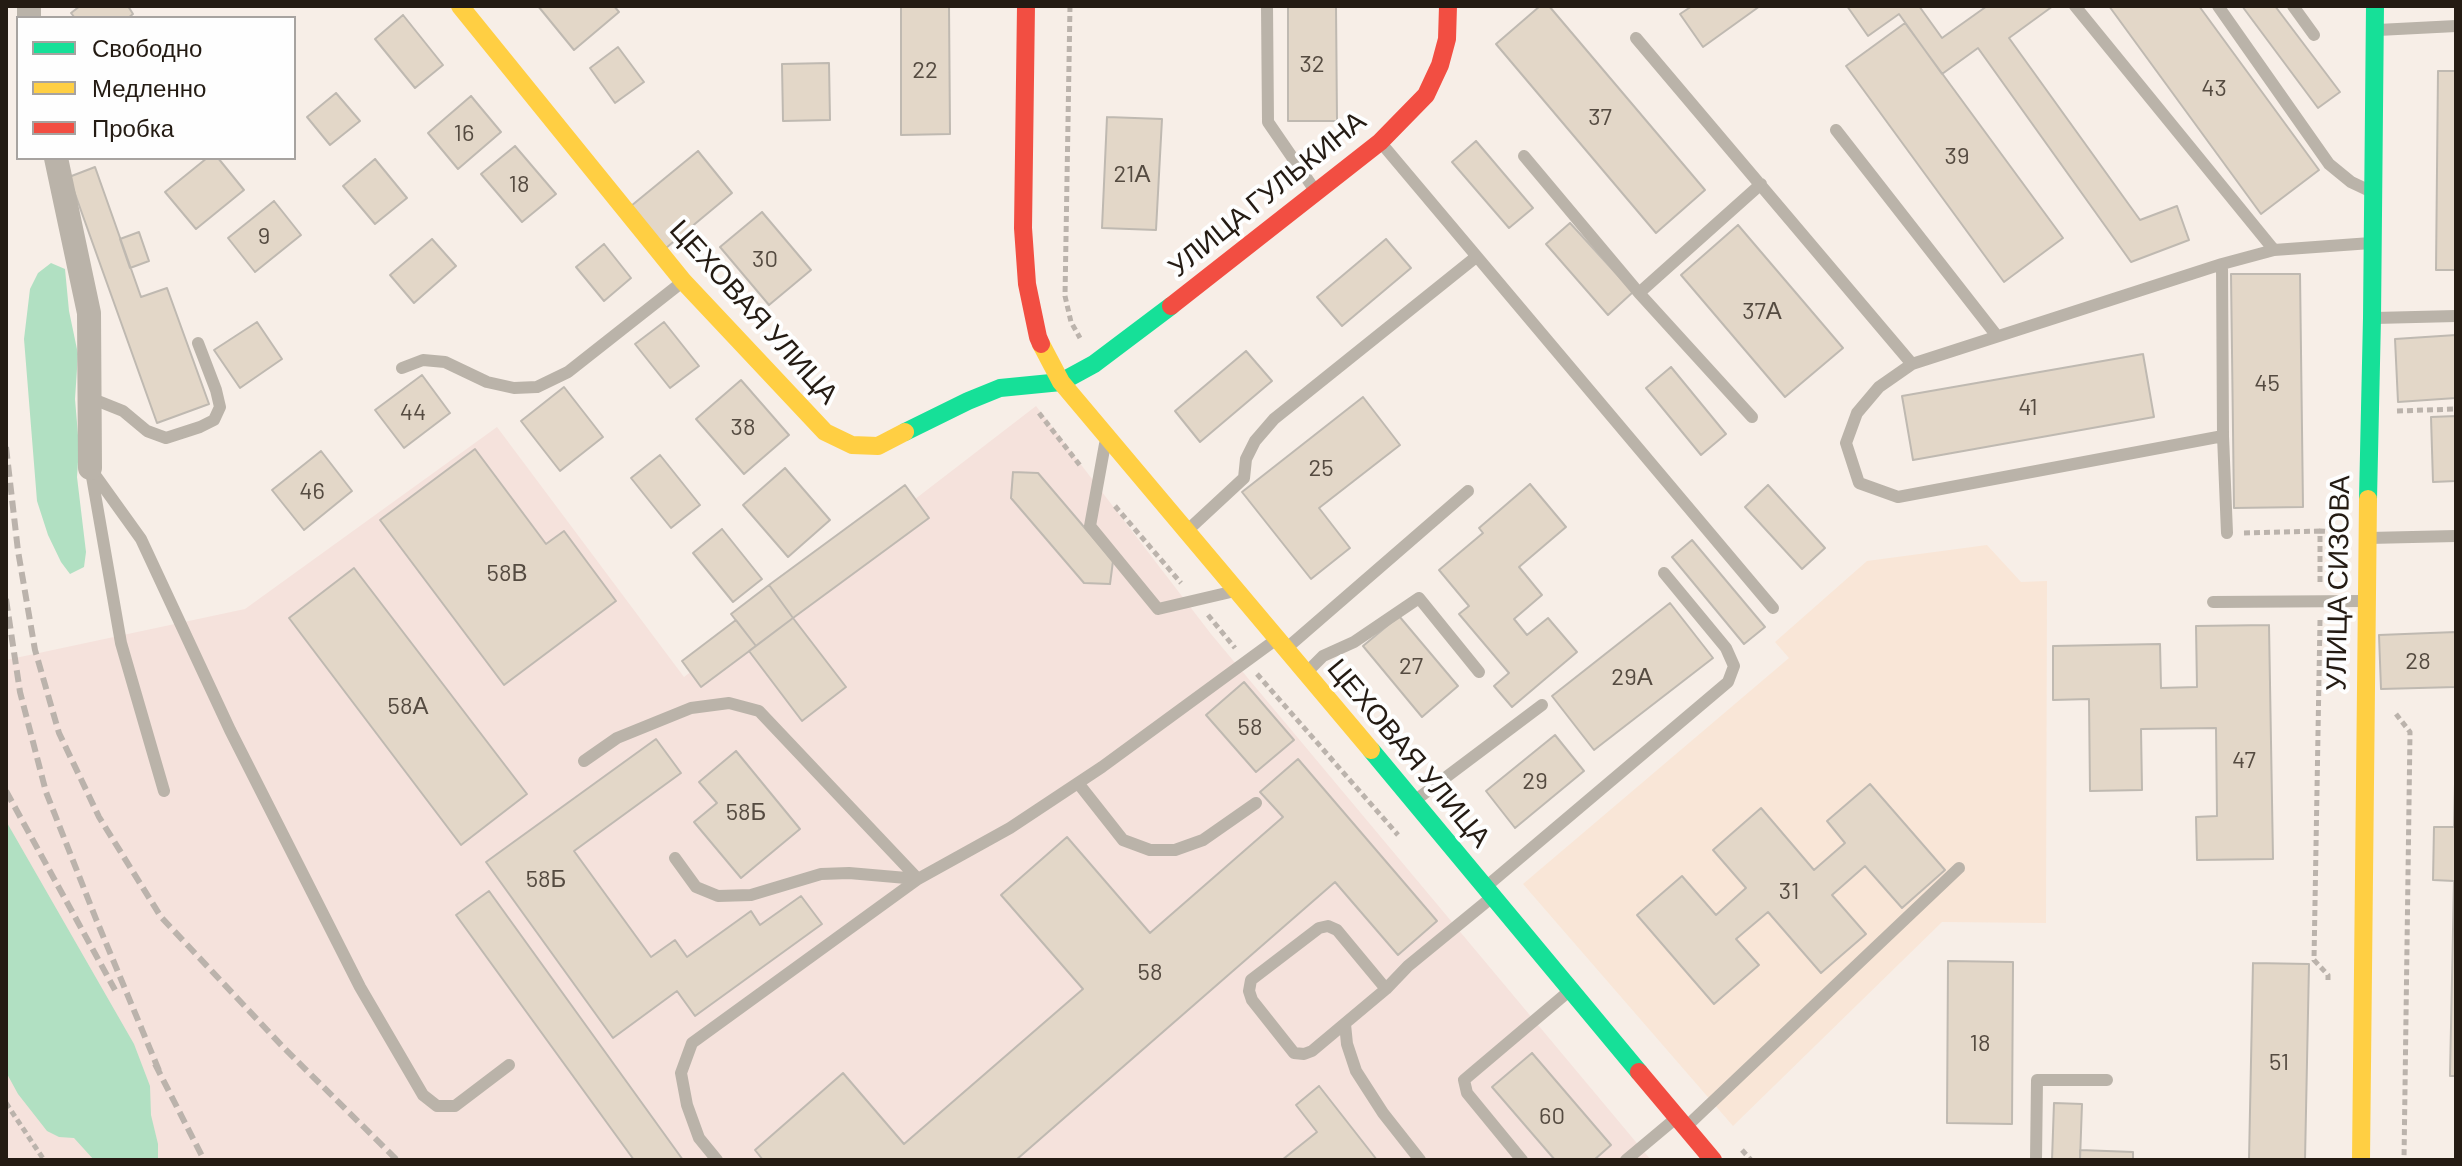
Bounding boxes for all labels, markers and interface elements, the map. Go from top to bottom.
legend [16,16,296,160]
text: Свободно [92,33,202,62]
house number: 32 [1299,50,1325,78]
house number: 22 [912,56,938,84]
text: Медленно [92,73,206,102]
house number: 43 [2201,74,2227,102]
house number: 37 [1588,103,1612,131]
street label: УЛИЦА ГУЛЬКИНА [1161,104,1373,284]
text: Пробка [92,113,174,142]
house number: 16 [454,119,474,147]
house number: 39 [1945,142,1969,170]
house number: 21А [1114,160,1150,188]
house number: 18 [509,170,529,198]
street label: ЦЕХОВАЯ УЛИЦА [663,213,845,411]
house number: 9 [258,222,270,250]
house number: 30 [752,245,778,273]
house number: 37А [1742,297,1782,325]
house number: 45 [2254,369,2280,397]
house number: 41 [2018,393,2038,421]
house number: 44 [400,398,426,426]
house number: 38 [731,413,755,441]
house number: 25 [1308,454,1334,482]
street label: УЛИЦА СИЗОВА [2319,475,2357,691]
house number: 46 [299,477,325,505]
house number: 58В [487,559,527,587]
house number: 28 [2405,647,2431,675]
street label: ЦЕХОВАЯ УЛИЦА [1320,652,1498,854]
house number: 27 [1399,652,1423,680]
house number: 29А [1611,663,1653,691]
house number: 58А [388,692,428,720]
house number: 58 [1238,713,1262,741]
house number: 47 [2232,746,2256,774]
house number: 29 [1522,767,1548,795]
house number: 58Б [726,798,766,826]
house number: 58Б [526,865,566,893]
house number: 31 [1779,877,1799,905]
house number: 58 [1138,958,1162,986]
house number: 18 [1970,1029,1990,1057]
house number: 51 [2269,1048,2289,1076]
house number: 60 [1539,1102,1565,1130]

